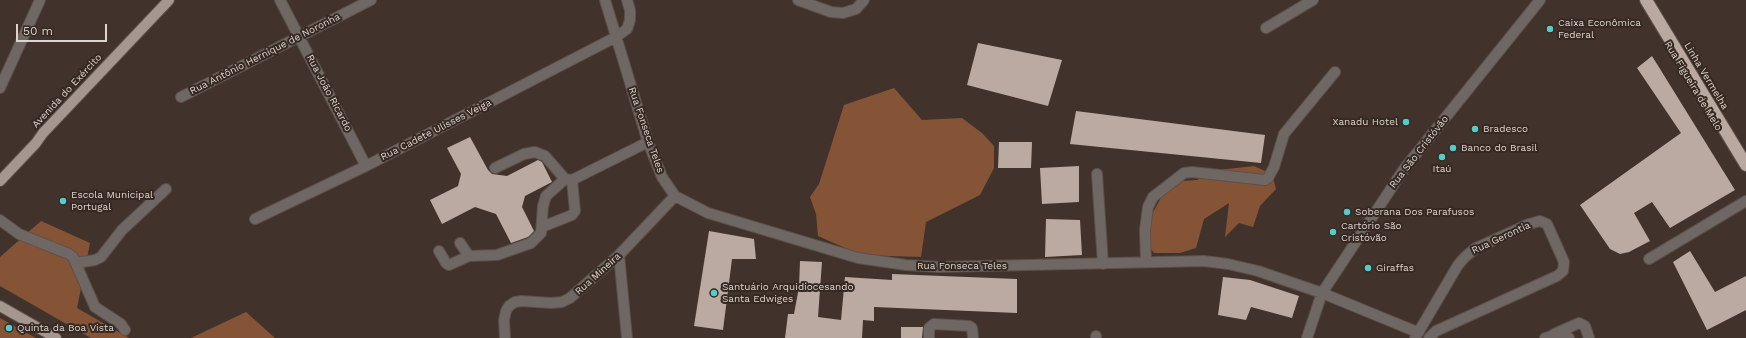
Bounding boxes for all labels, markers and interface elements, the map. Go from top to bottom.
street label: Rua Antônio Hernique de Noronha [188,11,342,97]
scale bar [18,16,109,42]
place label: Caixa Econômica Federal [1558,17,1641,40]
text: 50 m [23,24,53,38]
marker: Caixa Econômica Federal [1545,24,1555,34]
street label: Rua Figueira de Melo [1662,39,1724,133]
street label: Linha Vermelha [1681,40,1731,112]
street label: Avenida do Exército [30,52,104,130]
street label: Rua João Ricardo [304,53,354,133]
street label: Rua Fonseca Teles [626,85,666,175]
street label: Rua Cadete Ulisses Veiga [379,97,493,163]
street label: Rua São Cristóvão [1387,113,1451,191]
place label: Xanadu Hotel [1333,116,1398,128]
marker: Xanadu Hotel [1401,117,1411,127]
place label: Bradesco [1483,123,1528,135]
marker: Bradesco [1470,124,1480,134]
place label: Banco do Brasil [1461,142,1537,154]
marker: Banco do Brasil [1448,143,1458,153]
marker: Itaú [1437,152,1447,162]
place label: Itaú [1433,163,1451,175]
place label: Escola Municipal Portugal [71,189,153,212]
marker: Escola Municipal Portugal [58,196,68,206]
place label: Soberana Dos Parafusos [1355,206,1474,218]
marker: Soberana Dos Parafusos [1342,207,1352,217]
street label: Rua Gerontia [1470,219,1532,257]
place label: Cartório São Cristóvão [1341,220,1402,244]
marker: Cartório São Cristóvão [1328,227,1338,237]
street label: Rua Mineira [573,250,623,298]
street label: Rua Fonseca Teles [917,260,1007,272]
place label: Giraffas [1376,262,1414,274]
marker: Giraffas [1363,263,1373,273]
place label: Santuário Arquidiocesando Santa Edwiges [722,281,854,304]
marker: Santuário Arquidiocesando Santa Edwiges [709,288,719,298]
place label: Quinta da Boa Vista [17,322,114,334]
marker: Quinta da Boa Vista [4,323,14,333]

